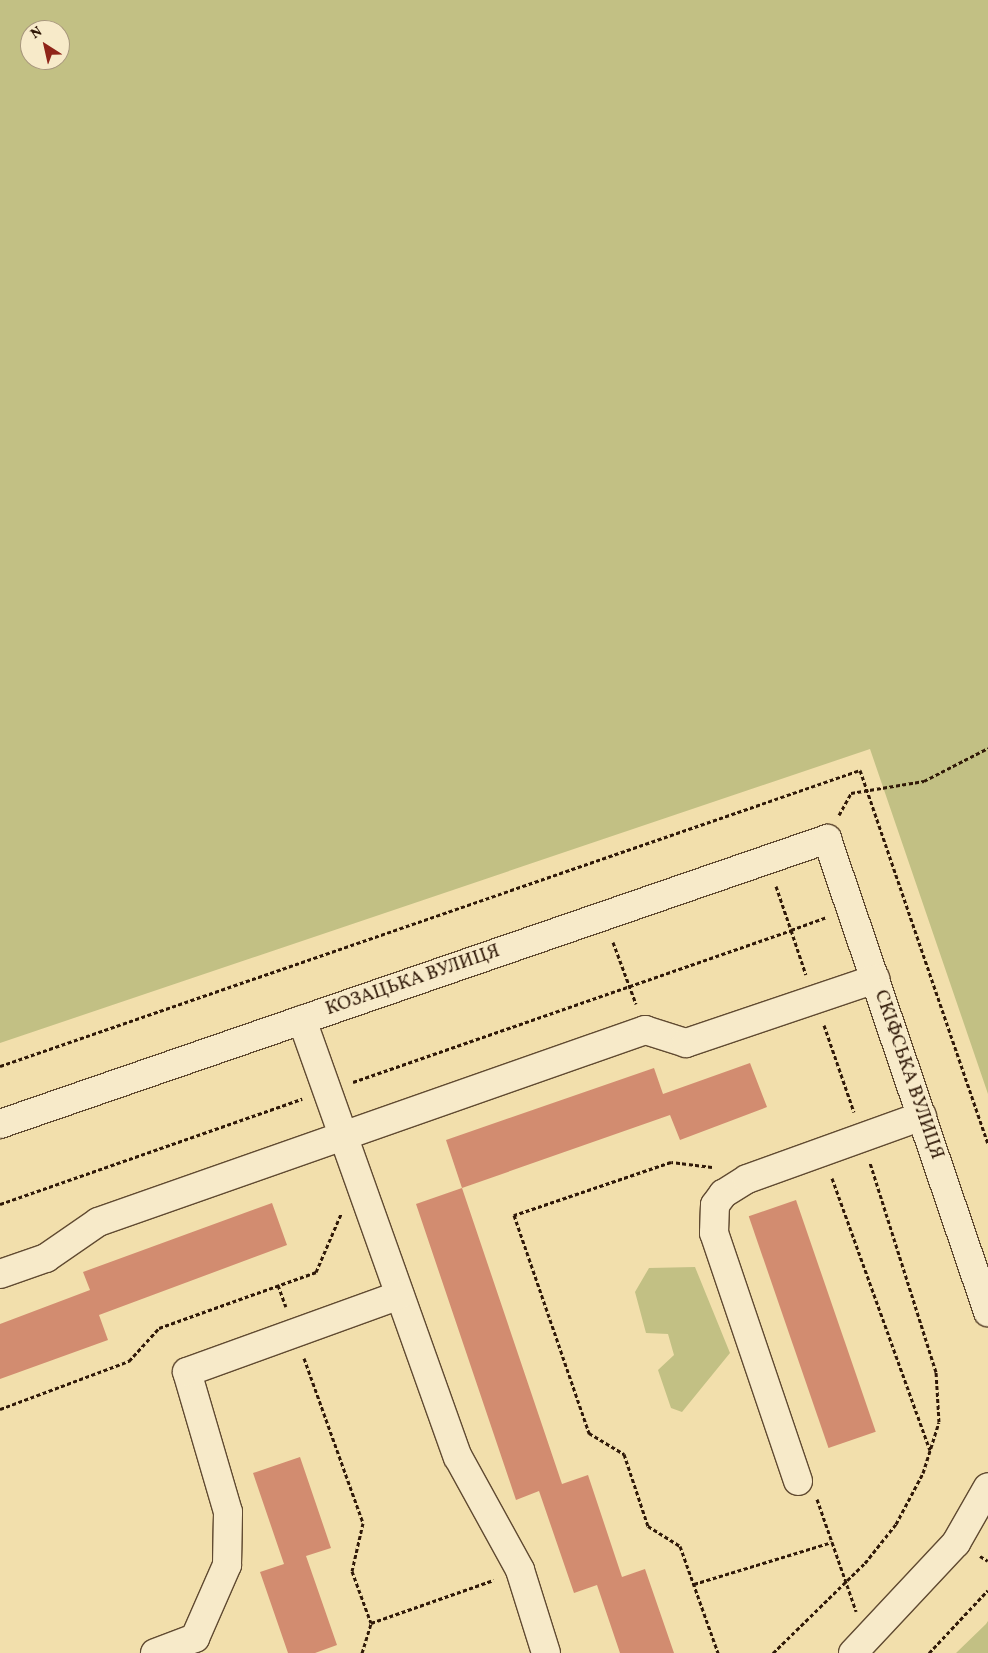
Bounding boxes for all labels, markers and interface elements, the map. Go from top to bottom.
north arrow [20,20,70,70]
text: N [27,22,46,44]
street label: КОЗАЦЬКА ВУЛИЦЯ [323,940,503,1022]
street label: СКІФСЬКА ВУЛИЦЯ [868,987,948,1163]

